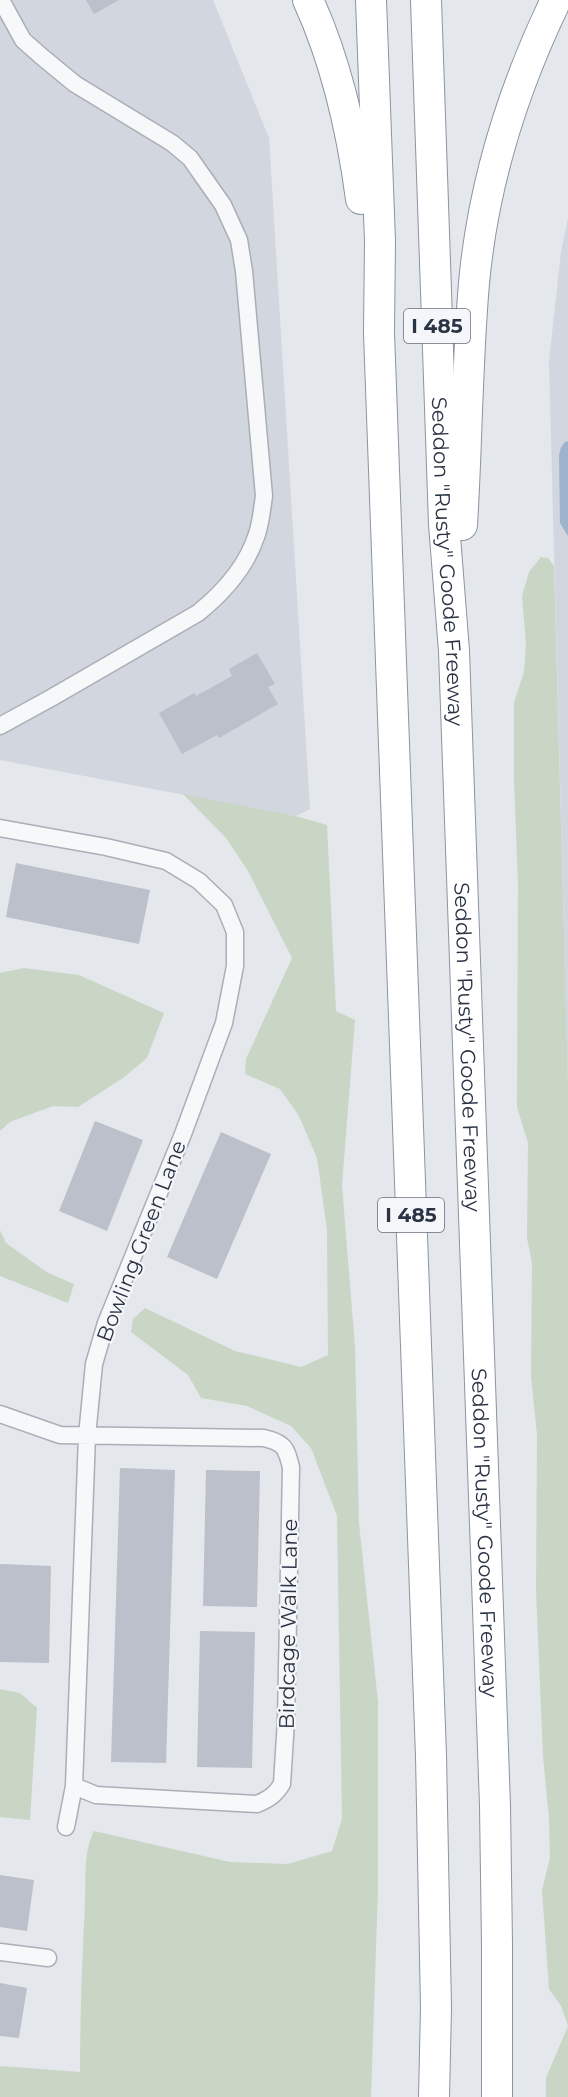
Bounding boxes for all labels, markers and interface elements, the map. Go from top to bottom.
road number: I 485 [404,309,470,343]
street label: Seddon "Rusty" Goode Freeway [427,396,469,727]
street label: Seddon "Rusty" Goode Freeway [450,882,486,1213]
street label: Bowling Green Lane [91,1137,191,1345]
road number: I 485 [378,1198,444,1232]
street label: Seddon "Rusty" Goode Freeway [467,1367,504,1699]
street label: Birdcage Walk Lane [274,1519,302,1729]

